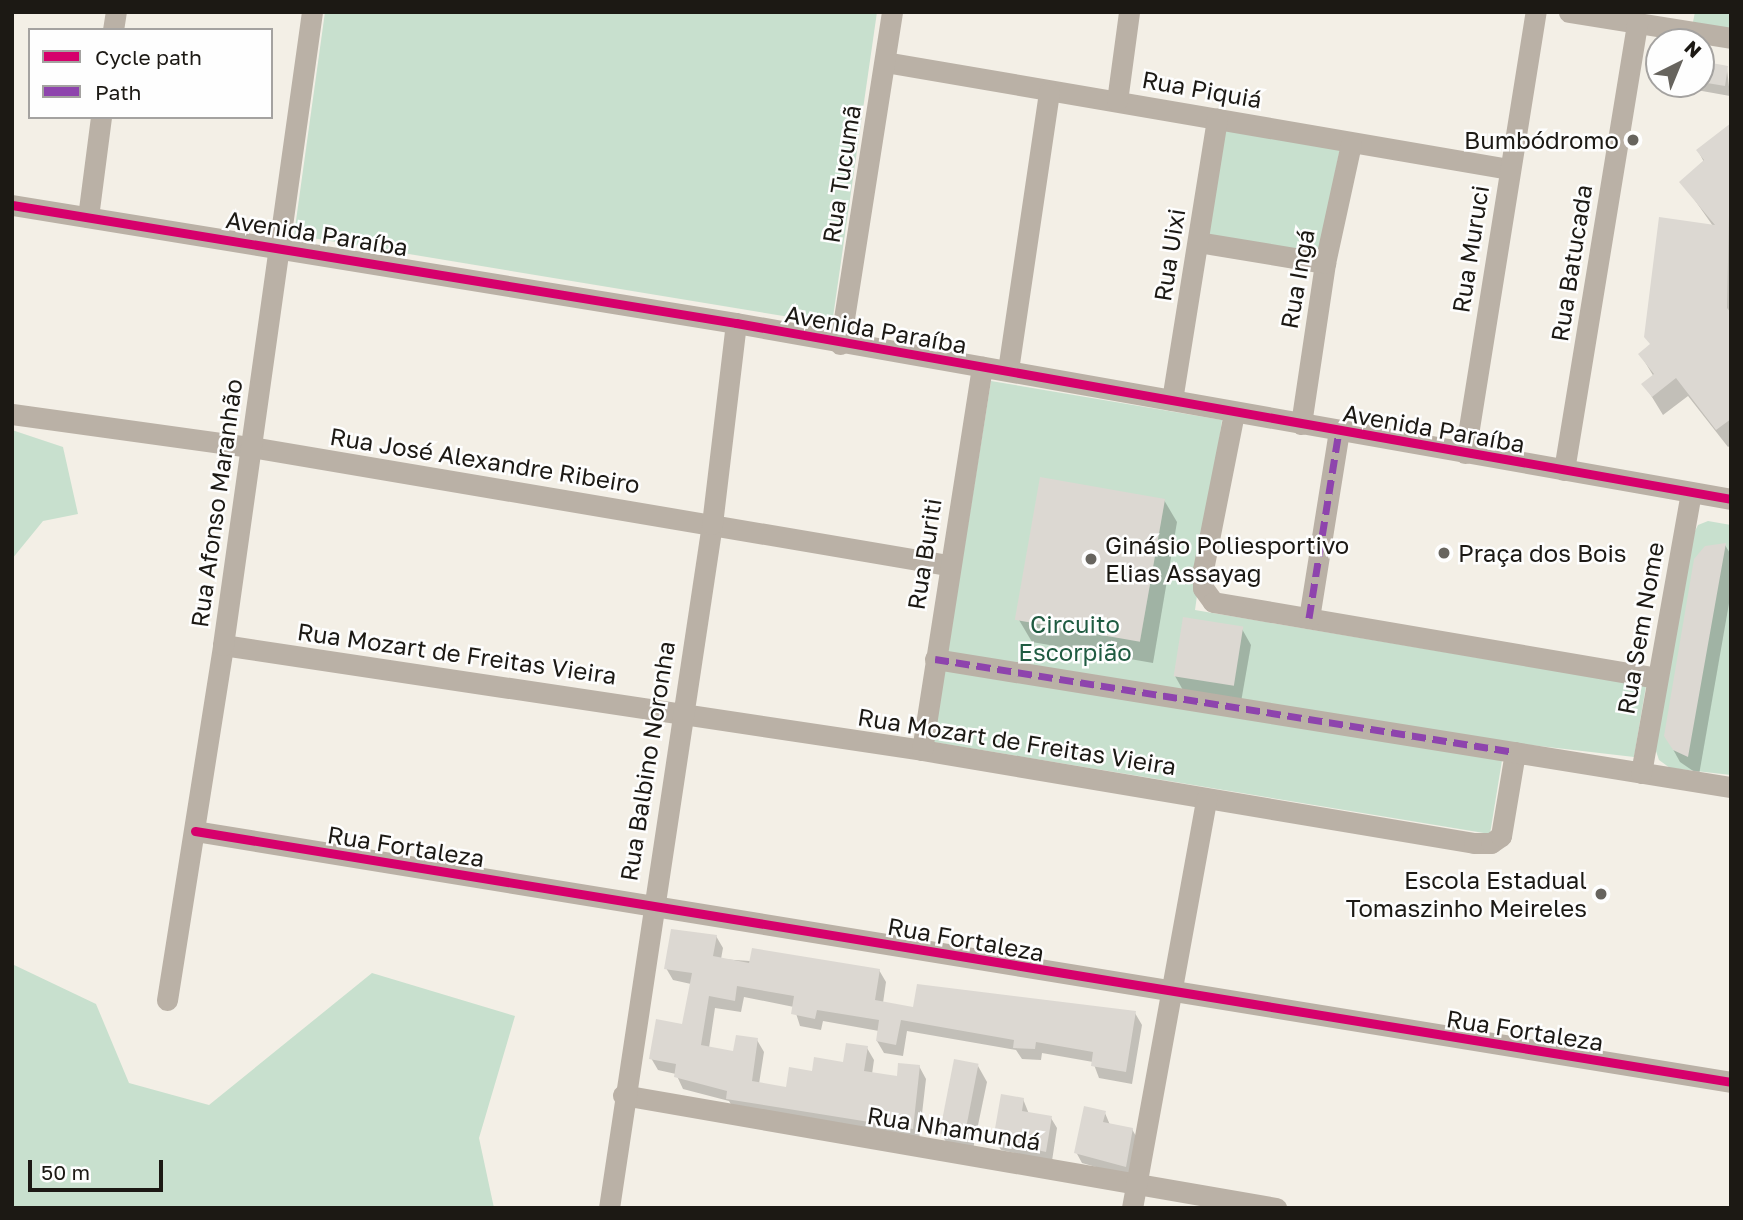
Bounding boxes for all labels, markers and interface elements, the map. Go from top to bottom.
legend [28,28,273,119]
north arrow [1645,28,1715,98]
text: N [1680,35,1706,62]
text: Cycle path [95,44,202,70]
street label: Rua Piquiá [1140,64,1264,114]
text: Path [95,79,142,105]
street label: Rua Tucumã [816,103,866,245]
place label: Bumbódromo [1464,126,1619,154]
marker: Bumbódromo [1625,132,1641,148]
street label: Rua Muruci [1446,183,1494,315]
street label: Rua Batucada [1544,183,1598,343]
street label: Avenida Paraíba [224,204,410,262]
street label: Rua Uixi [1147,207,1191,303]
street label: Rua Ingá [1274,227,1320,331]
street label: Avenida Paraíba [783,299,969,359]
street label: Rua Afonso Maranhão [184,377,248,629]
street label: Avenida Paraíba [1341,398,1527,458]
street label: Rua José Alexandre Ribeiro [328,421,642,499]
street label: Rua Buriti [901,496,947,612]
place label: Ginásio Poliesportivo Elias Assayag [1105,531,1349,587]
place label: Praça dos Bois [1458,539,1627,567]
street label: Rua Sem Nome [1611,540,1669,716]
marker: Praça dos Bois [1436,545,1452,561]
marker: Ginásio Poliesportivo Elias Assayag [1083,551,1099,567]
park label: Circuito Escorpião [1018,610,1132,666]
street label: Rua Mozart de Freitas Vieira [296,616,618,690]
street label: Rua Balbino Noronha [614,639,680,883]
street label: Rua Mozart de Freitas Vieira [856,702,1178,780]
street label: Rua Fortaleza [325,819,487,873]
place label: Escola Estadual Tomaszinho Meireles [1346,866,1587,922]
marker: Escola Estadual Tomaszinho Meireles [1593,886,1609,902]
street label: Rua Fortaleza [885,911,1047,967]
street label: Rua Fortaleza [1444,1003,1606,1057]
street label: Rua Nhamundá [865,1100,1043,1156]
scale bar [32,1146,166,1190]
text: 50 m [41,1159,90,1185]

